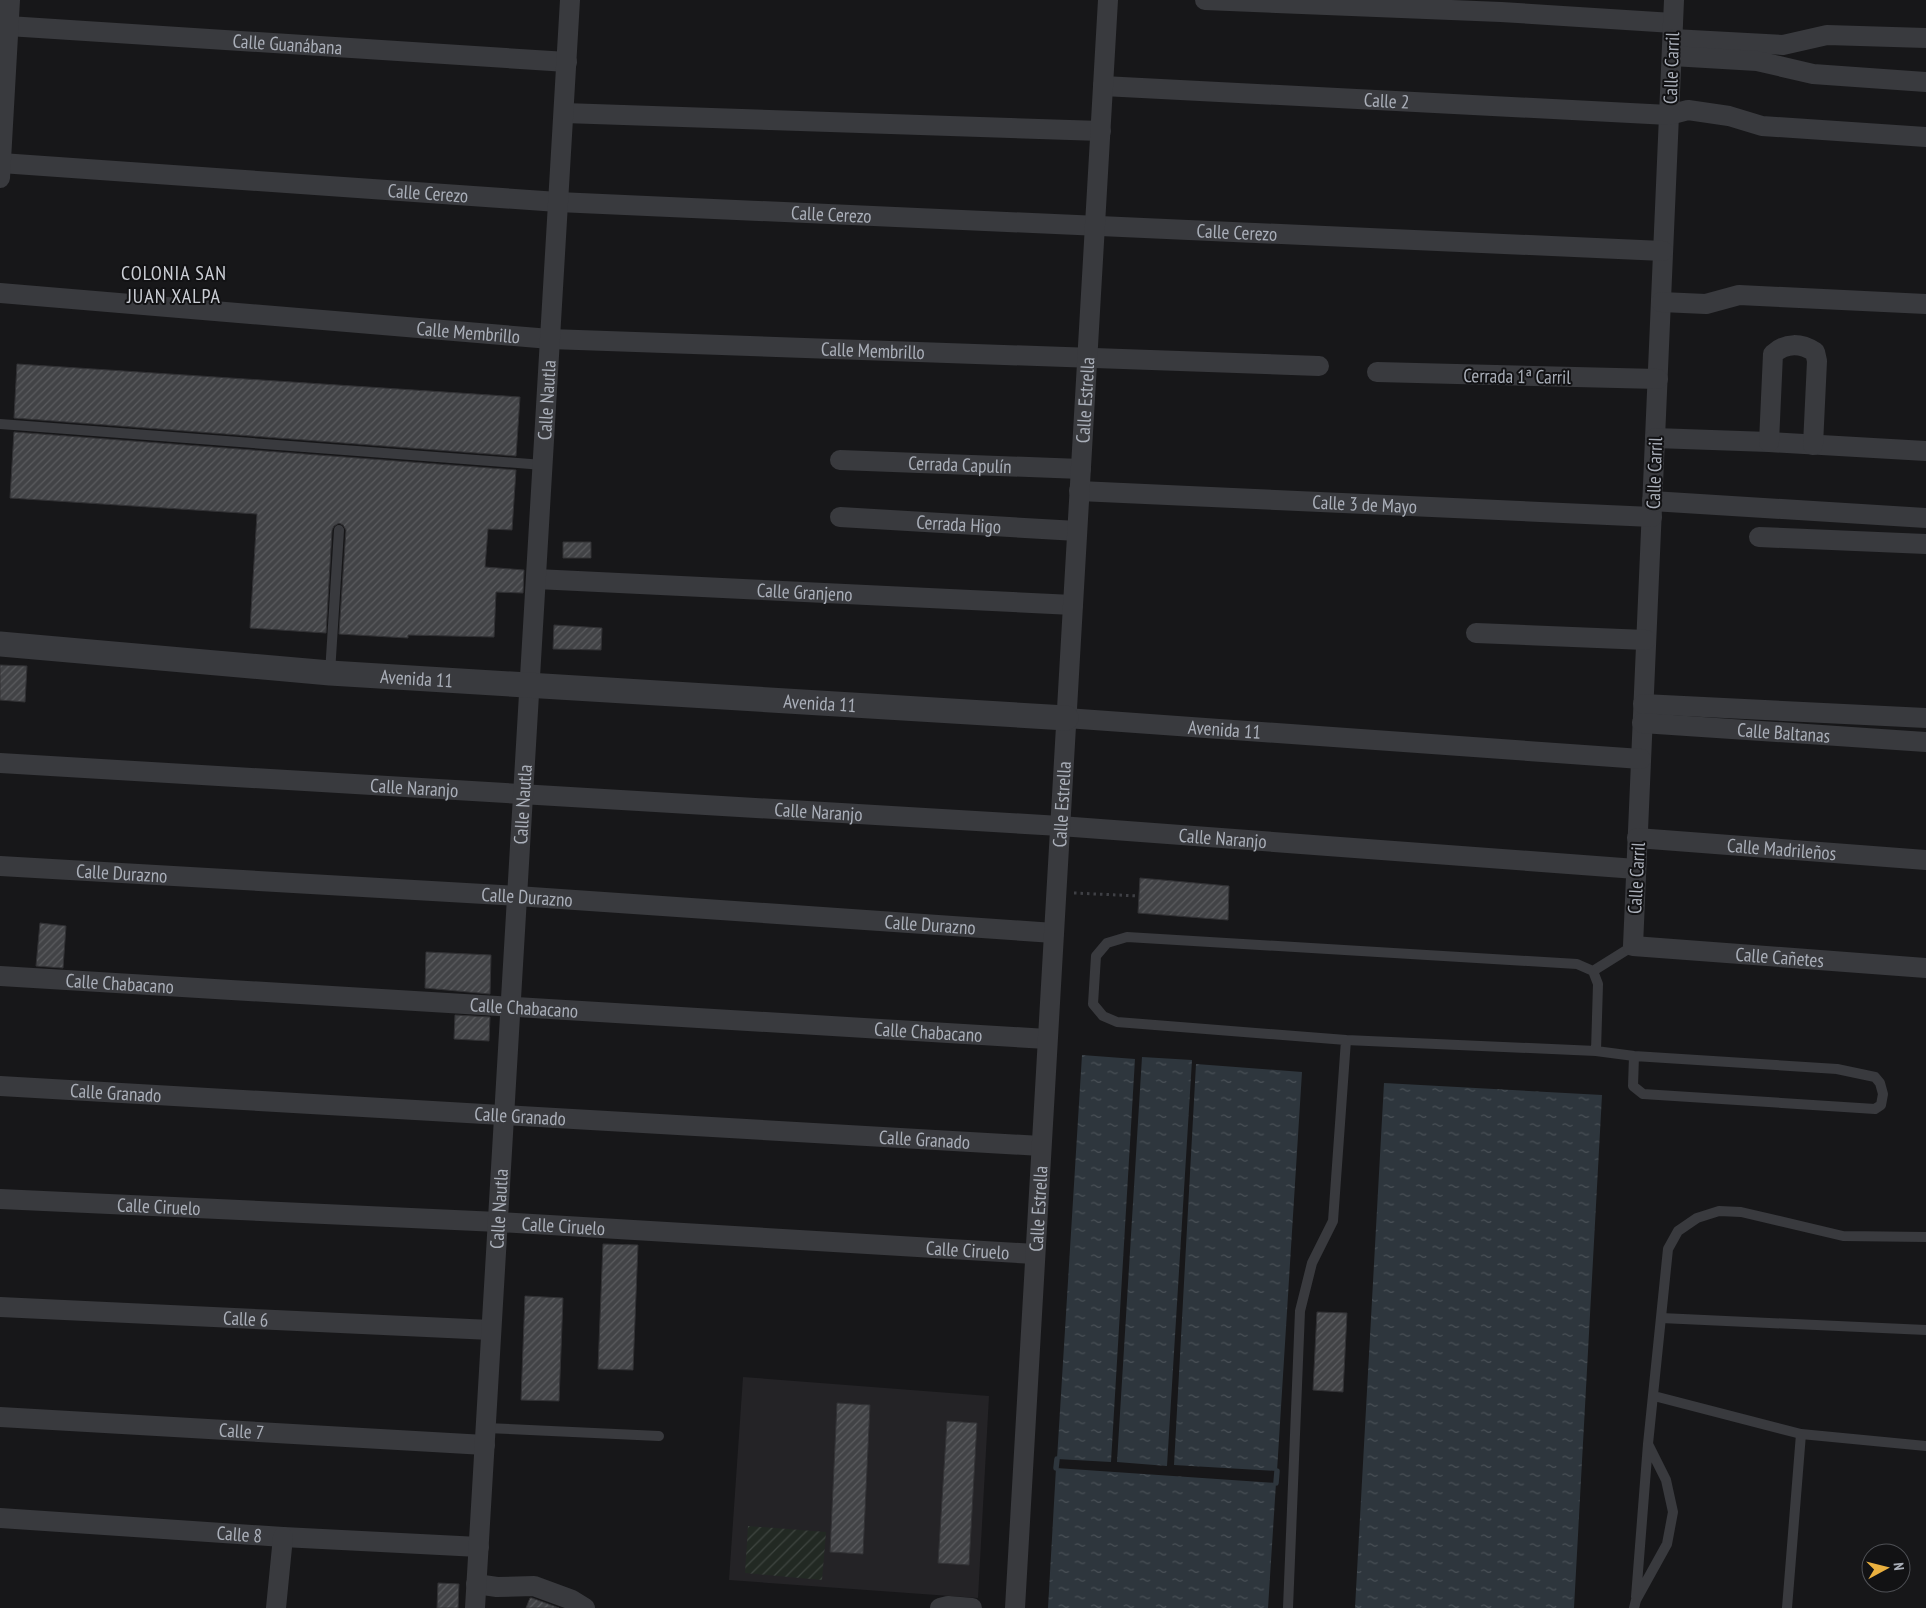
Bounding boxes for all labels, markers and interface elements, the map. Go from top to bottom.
street label: Calle Guanábana [232,28,343,59]
street label: Calle Carril [1658,31,1684,104]
street label: Calle 2 [1363,87,1410,114]
street label: Calle Cerezo [387,178,469,208]
street label: Calle Cerezo [791,200,872,228]
street label: Calle Cerezo [1196,218,1278,246]
district label: COLONIA SAN JUAN XALPA [121,260,227,309]
street label: Calle Membrillo [416,316,521,348]
street label: Calle Membrillo [821,337,925,364]
street label: Calle Estrella [1070,356,1099,444]
street label: Calle Nautla [532,359,561,441]
street label: Cerrada 1ª Carril [1463,363,1572,389]
street label: Calle Carril [1641,436,1667,509]
street label: Cerrada Capulín [908,451,1012,478]
street label: Calle 3 de Mayo [1312,490,1418,518]
street label: Cerrada Higo [916,510,1002,538]
street label: Calle Granjeno [756,578,853,606]
street label: Avenida 11 [379,664,454,693]
street label: Avenida 11 [783,689,857,717]
street label: Avenida 11 [1187,715,1262,744]
street label: Calle Baltanas [1736,717,1831,748]
street label: Calle Estrella [1047,761,1076,848]
street label: Calle Nautla [508,764,537,845]
street label: Calle Naranjo [370,773,459,802]
street label: Calle Naranjo [774,797,863,826]
street label: Calle Naranjo [1178,823,1268,853]
street label: Calle Madrileños [1726,833,1837,865]
street label: Calle Carril [1622,841,1650,914]
street label: Calle Durazno [76,858,168,888]
street label: Calle Durazno [481,882,573,912]
street label: Calle Durazno [884,909,977,940]
street label: Calle Cañetes [1735,942,1825,972]
street label: Calle Chabacano [65,968,175,998]
street label: Calle Chabacano [469,992,579,1023]
street label: Calle Chabacano [874,1017,983,1047]
street label: Calle Granado [69,1078,162,1107]
street label: Calle Granado [474,1101,566,1131]
street label: Calle Granado [878,1125,971,1154]
street label: Calle Estrella [1024,1165,1053,1252]
street label: Calle Nautla [484,1168,513,1249]
street label: Calle Ciruelo [116,1192,201,1220]
street label: Calle Ciruelo [521,1211,606,1240]
street label: Calle Ciruelo [925,1236,1010,1264]
street label: Calle 6 [222,1305,269,1332]
street label: Calle 7 [218,1418,265,1444]
street label: Calle 8 [216,1521,263,1548]
north arrow [1861,1543,1911,1593]
text: N [1890,1562,1908,1571]

